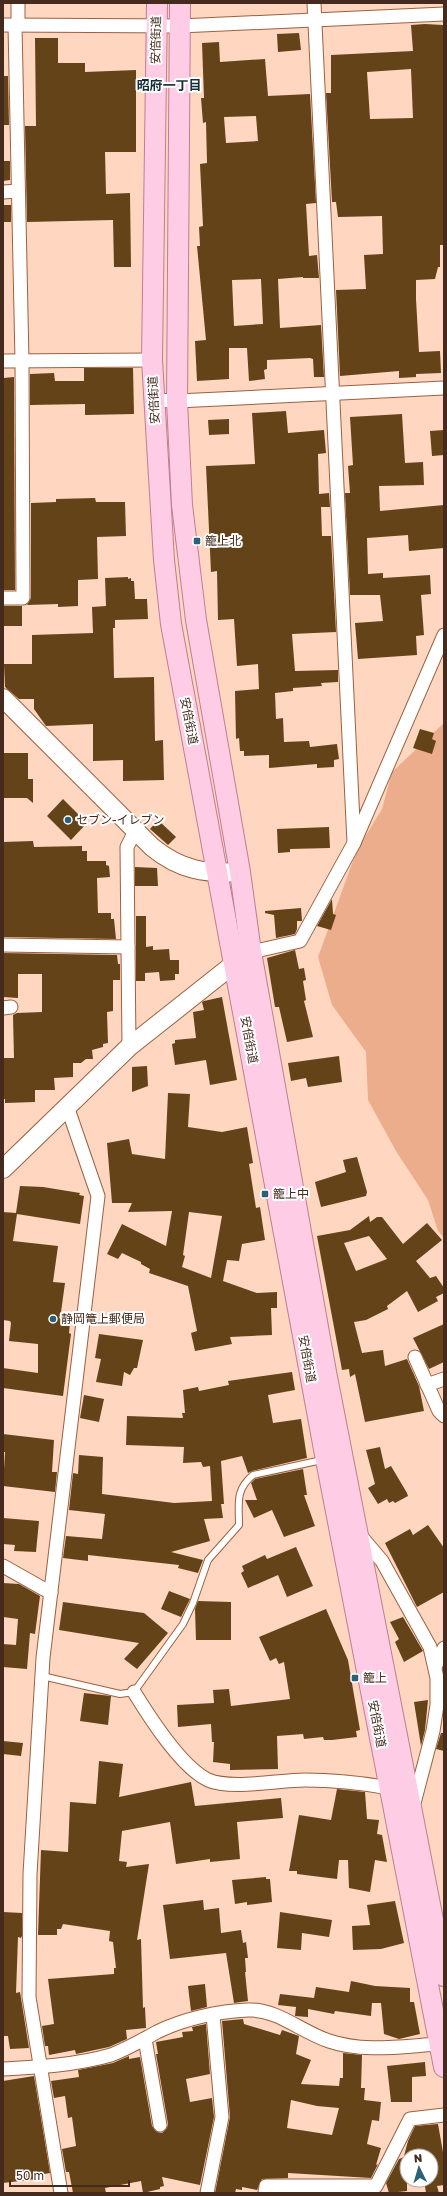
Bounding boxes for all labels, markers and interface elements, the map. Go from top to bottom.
street label: 安倍街道 [148,16,163,64]
district label: 昭府一丁目 [136,77,202,93]
street label: 安倍街道 [145,376,162,424]
place label: 籠上北 [205,533,241,548]
marker: 籠上北 [192,536,202,546]
street label: 安倍街道 [178,696,201,746]
place label: セブン-イレブン [76,812,165,827]
marker: セブン-イレブン [63,815,73,825]
street label: 安倍街道 [238,1015,261,1065]
place label: 籠上中 [273,1186,309,1201]
marker: 籠上中 [260,1189,270,1199]
place label: 静岡篭上郵便局 [61,1311,145,1326]
marker: 静岡篭上郵便局 [48,1314,58,1324]
street label: 安倍街道 [296,1334,319,1384]
place label: 籠上 [363,1670,387,1685]
marker: 籠上 [350,1673,360,1683]
street label: 安倍街道 [366,1699,389,1749]
north arrow [399,2148,439,2188]
text: N [413,2151,423,2164]
scale bar [10,2162,129,2188]
text: 50 m [16,2168,44,2183]

